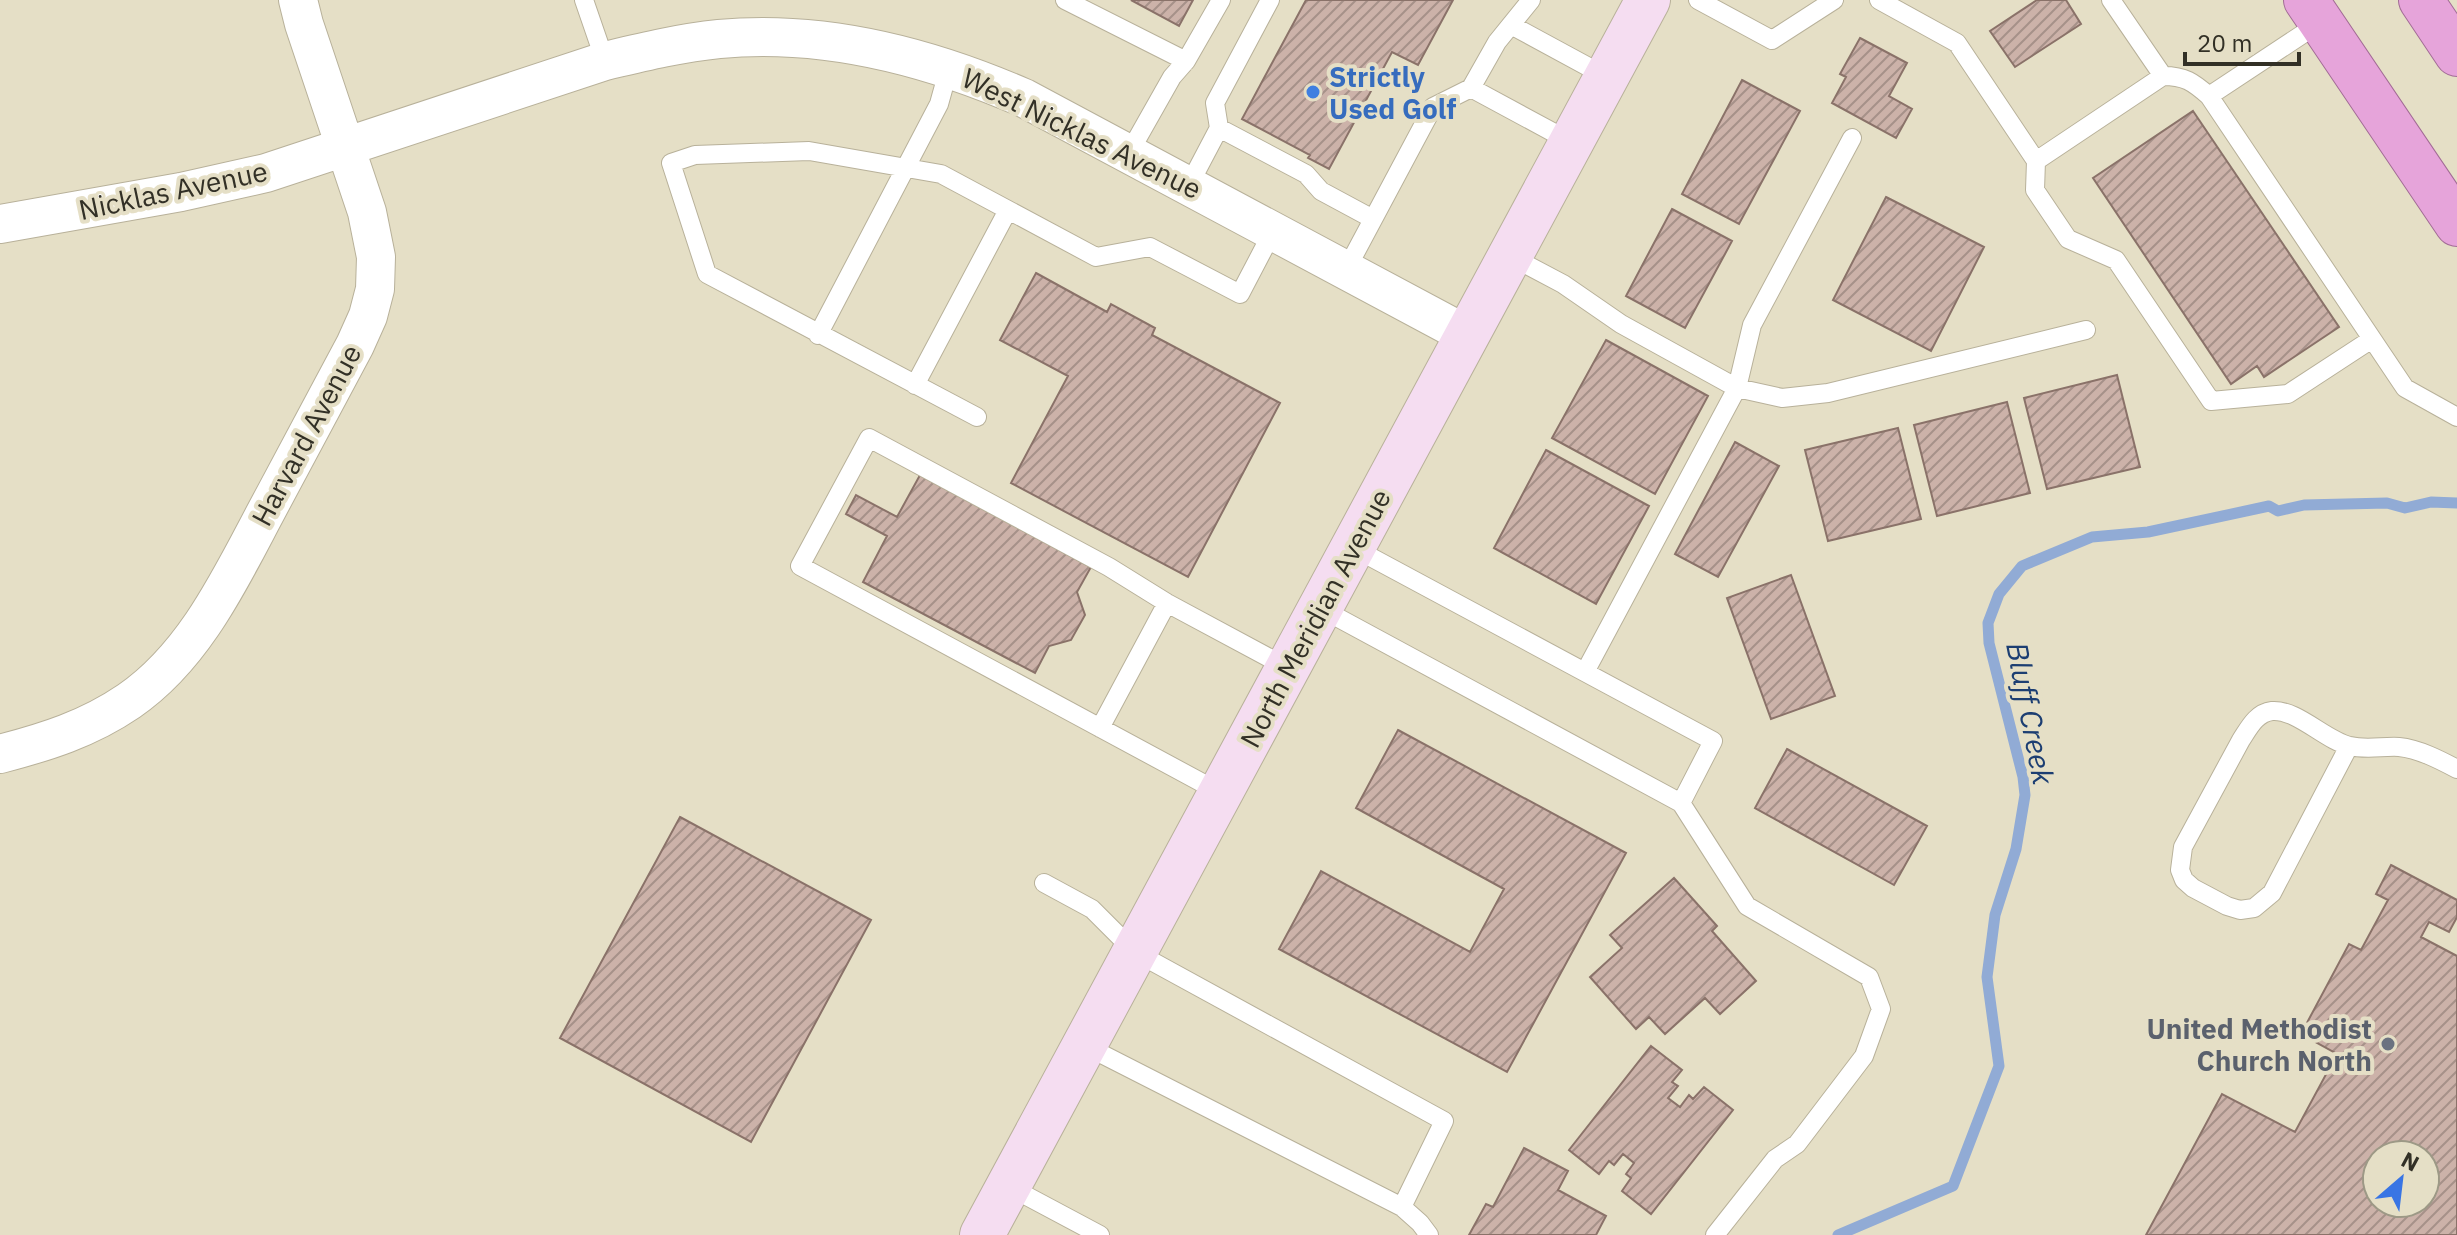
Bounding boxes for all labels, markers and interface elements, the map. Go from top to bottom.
scale bar [2185,16,2299,66]
text: 20 m [2197,27,2252,59]
place label: Strictly Used Golf [1329,58,1456,127]
street label: West Nicklas Avenue [956,59,1208,207]
marker: Strictly Used Golf [1304,83,1322,101]
street label: Nicklas Avenue [75,152,271,228]
street label: Harvard Avenue [243,338,369,532]
street label: North Meridian Avenue [1231,482,1399,754]
water label: Bluff Creek [1998,639,2064,788]
place label: United Methodist Church North [2146,1010,2372,1079]
marker: United Methodist Church North [2379,1035,2397,1053]
north arrow [2361,1139,2441,1219]
text: N [2397,1144,2424,1177]

